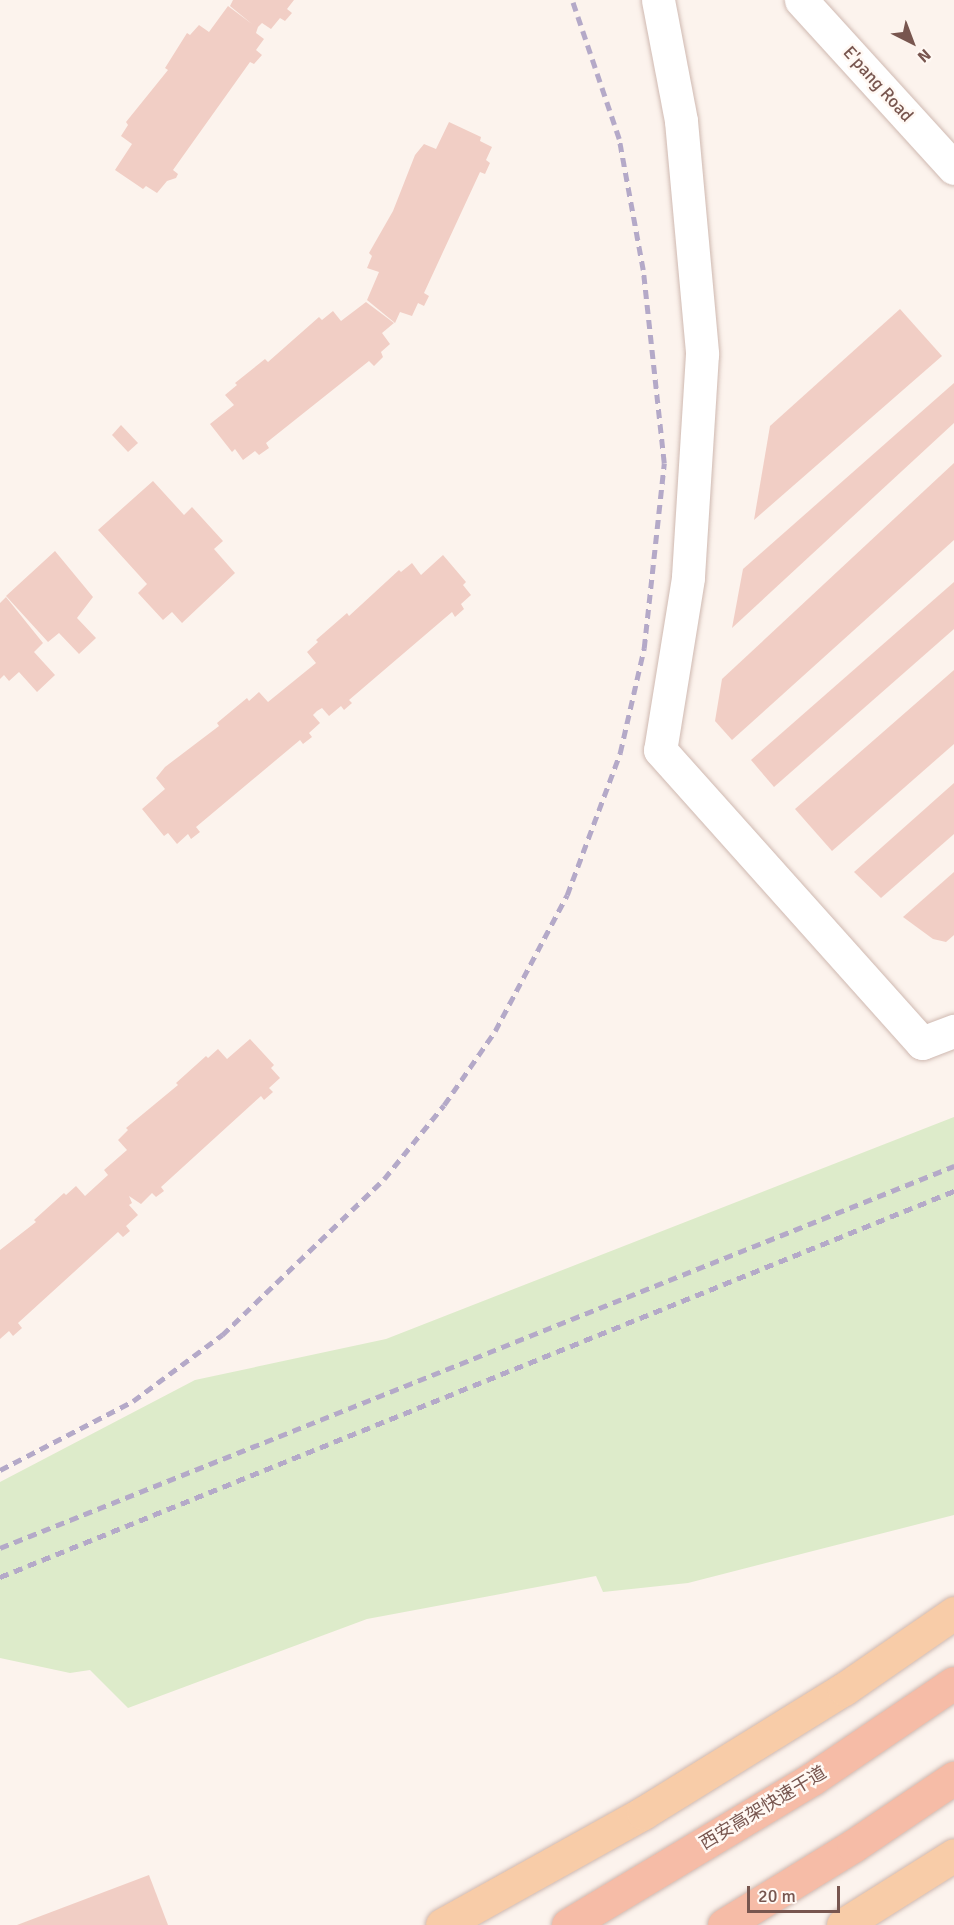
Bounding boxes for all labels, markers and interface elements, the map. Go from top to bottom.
north arrow [882,12,942,72]
street label: E'pang Road [838,42,918,126]
text: N [913,44,935,67]
street label: 西安高架快速干道 [696,1762,830,1854]
scale bar [750,1874,843,1912]
text: 20 m [758,1885,796,1907]

